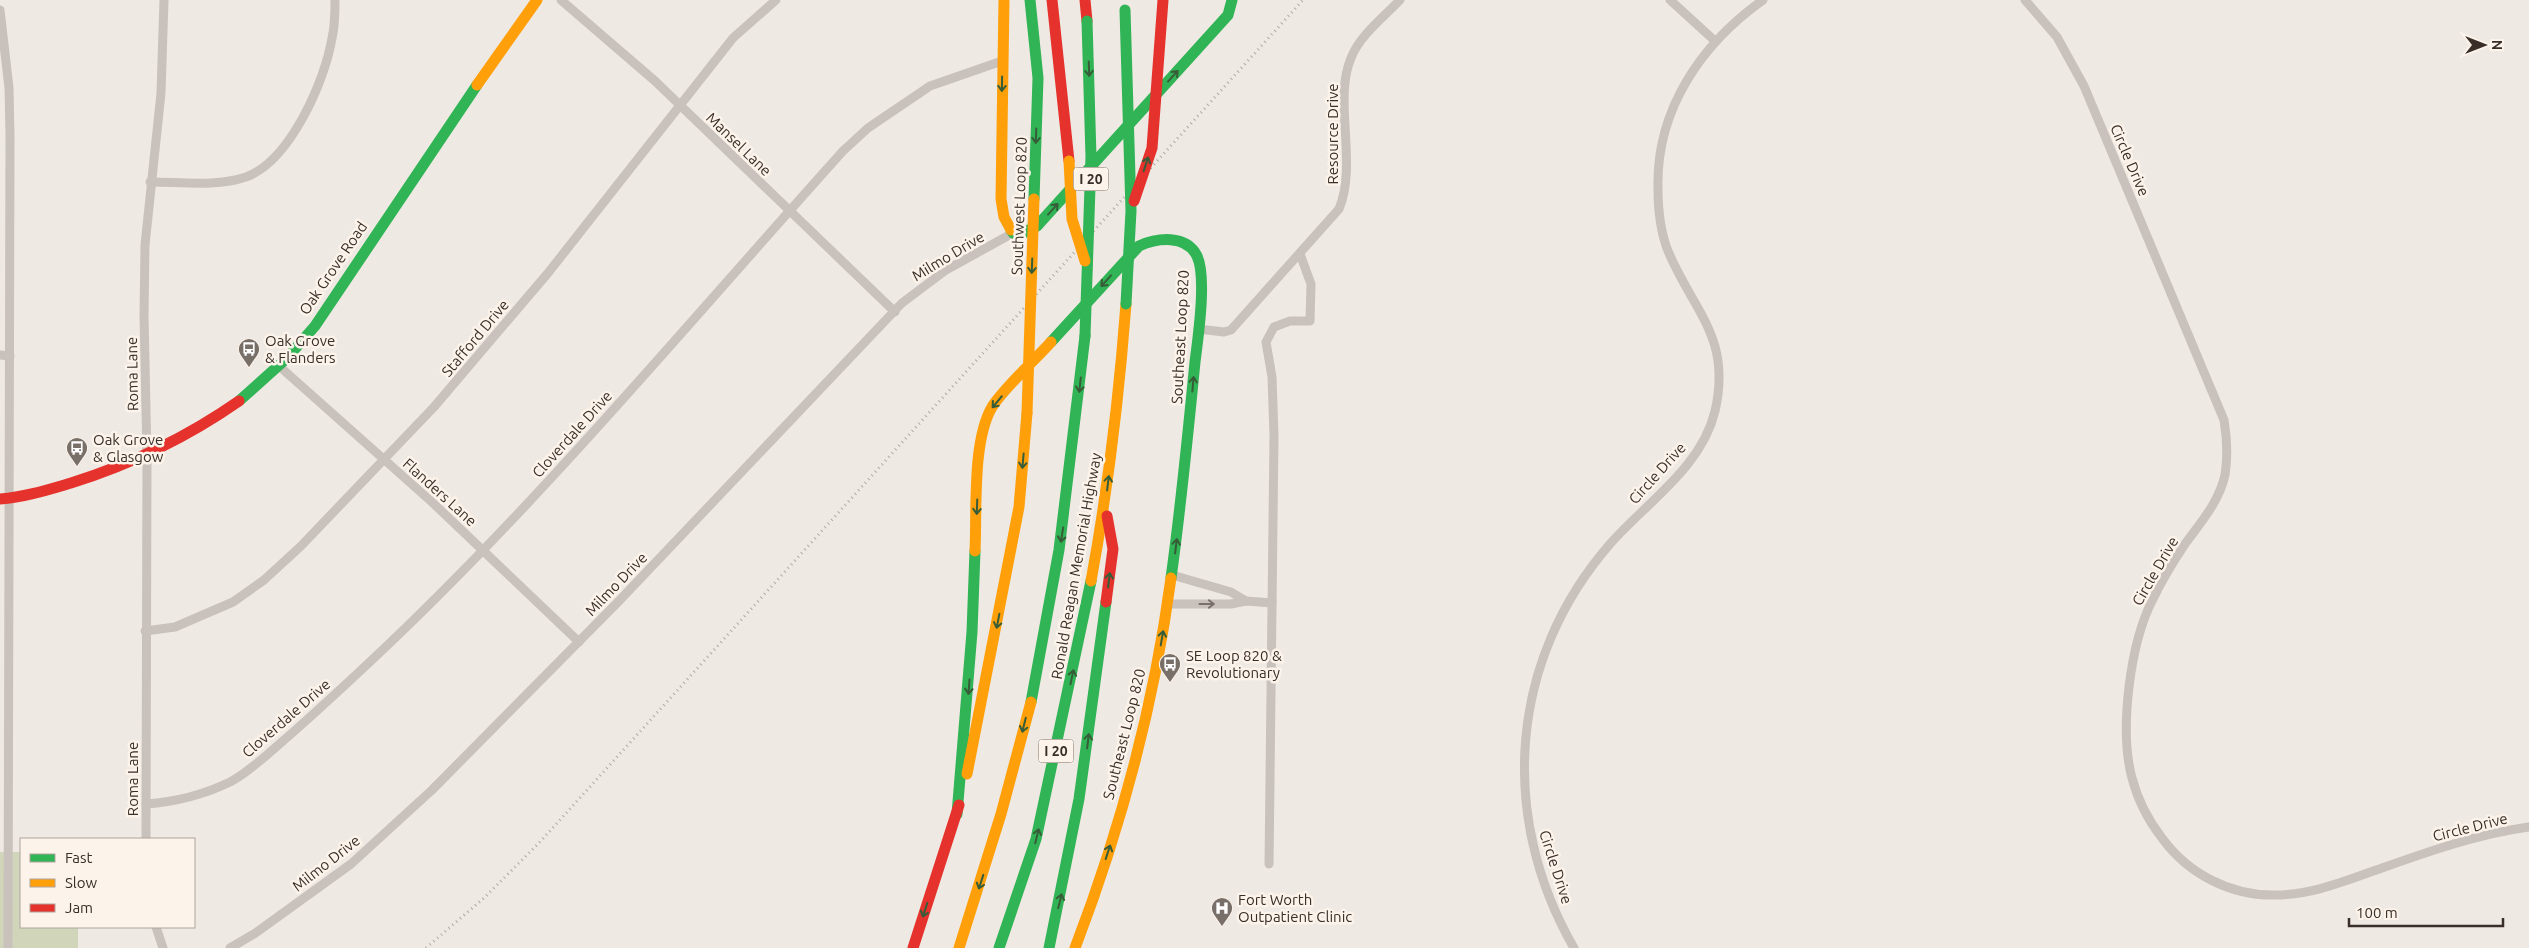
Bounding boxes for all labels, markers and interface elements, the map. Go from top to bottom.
north arrow [2459,20,2509,70]
text: N [2489,40,2505,50]
one-way arrow [1084,61,1094,77]
one-way arrow [1167,69,1179,82]
one-way arrow [997,75,1007,91]
street label: Resource Drive [1324,83,1341,185]
street label: Mansel Lane [703,109,775,179]
street label: Circle Drive [2107,121,2153,199]
one-way arrow [1032,127,1041,143]
street label: Southwest Loop 820 [1008,137,1030,275]
one-way arrow [1142,157,1152,173]
road number: I 20 [1074,168,1108,190]
one-way arrow [1047,203,1058,216]
street label: Oak Grove Road [296,218,370,318]
street label: Milmo Drive [909,228,987,284]
one-way arrow [1027,257,1037,273]
street label: Southeast Loop 820 [1168,270,1192,404]
one-way arrow [1100,275,1112,288]
street label: Stafford Drive [438,296,512,380]
place label: Oak Grove & Flanders [265,332,336,366]
street label: Roma Lane [123,337,141,411]
bus stop icon: Oak Grove & Flanders [237,337,261,368]
one-way arrow [1188,376,1198,392]
one-way arrow [1075,377,1085,393]
street label: Cloverdale Drive [529,387,615,481]
one-way arrow [991,395,1003,408]
place label: Oak Grove & Glasgow [93,431,164,465]
bus stop icon: Oak Grove & Glasgow [65,436,89,467]
street label: Circle Drive [1625,439,1689,507]
street label: Ronald Reagan Memorial Highway [1048,452,1104,680]
one-way arrow [1018,453,1028,469]
street label: Flanders Lane [400,455,480,529]
one-way arrow [1103,476,1113,492]
one-way arrow [973,499,982,515]
one-way arrow [1057,527,1067,543]
street label: Circle Drive [2128,534,2182,608]
one-way arrow [1171,538,1181,554]
street label: Milmo Drive [582,549,650,619]
one-way arrow [1104,572,1114,588]
one-way arrow [1199,599,1215,609]
one-way arrow [992,613,1002,629]
one-way arrow [1158,630,1168,646]
place label: SE Loop 820 & Revolutionary [1186,647,1282,681]
bus stop icon: SE Loop 820 & Revolutionary [1158,652,1182,683]
street label: Southeast Loop 820 [1100,667,1148,801]
one-way arrow [1068,669,1077,685]
street label: Cloverdale Drive [239,675,333,761]
one-way arrow [964,679,973,695]
one-way arrow [1019,717,1028,733]
one-way arrow [1083,733,1093,749]
road number: I 20 [1038,739,1074,762]
street label: Roma Lane [124,742,141,816]
street label: Circle Drive [2431,809,2509,845]
one-way arrow [1033,828,1042,844]
street label: Circle Drive [1536,828,1576,906]
street label: Milmo Drive [289,831,363,895]
legend [20,838,195,928]
one-way arrow [1103,844,1113,860]
text: Fast [65,849,93,866]
text: Slow [65,874,98,891]
one-way arrow [976,874,985,889]
place label: Fort Worth Outpatient Clinic [1238,891,1352,925]
one-way arrow [1056,893,1065,909]
hospital icon: Fort Worth Outpatient Clinic [1210,896,1234,927]
scale bar [2349,896,2503,928]
text: Jam [65,899,93,916]
one-way arrow [919,901,929,917]
text: 100 m [2356,904,2398,921]

